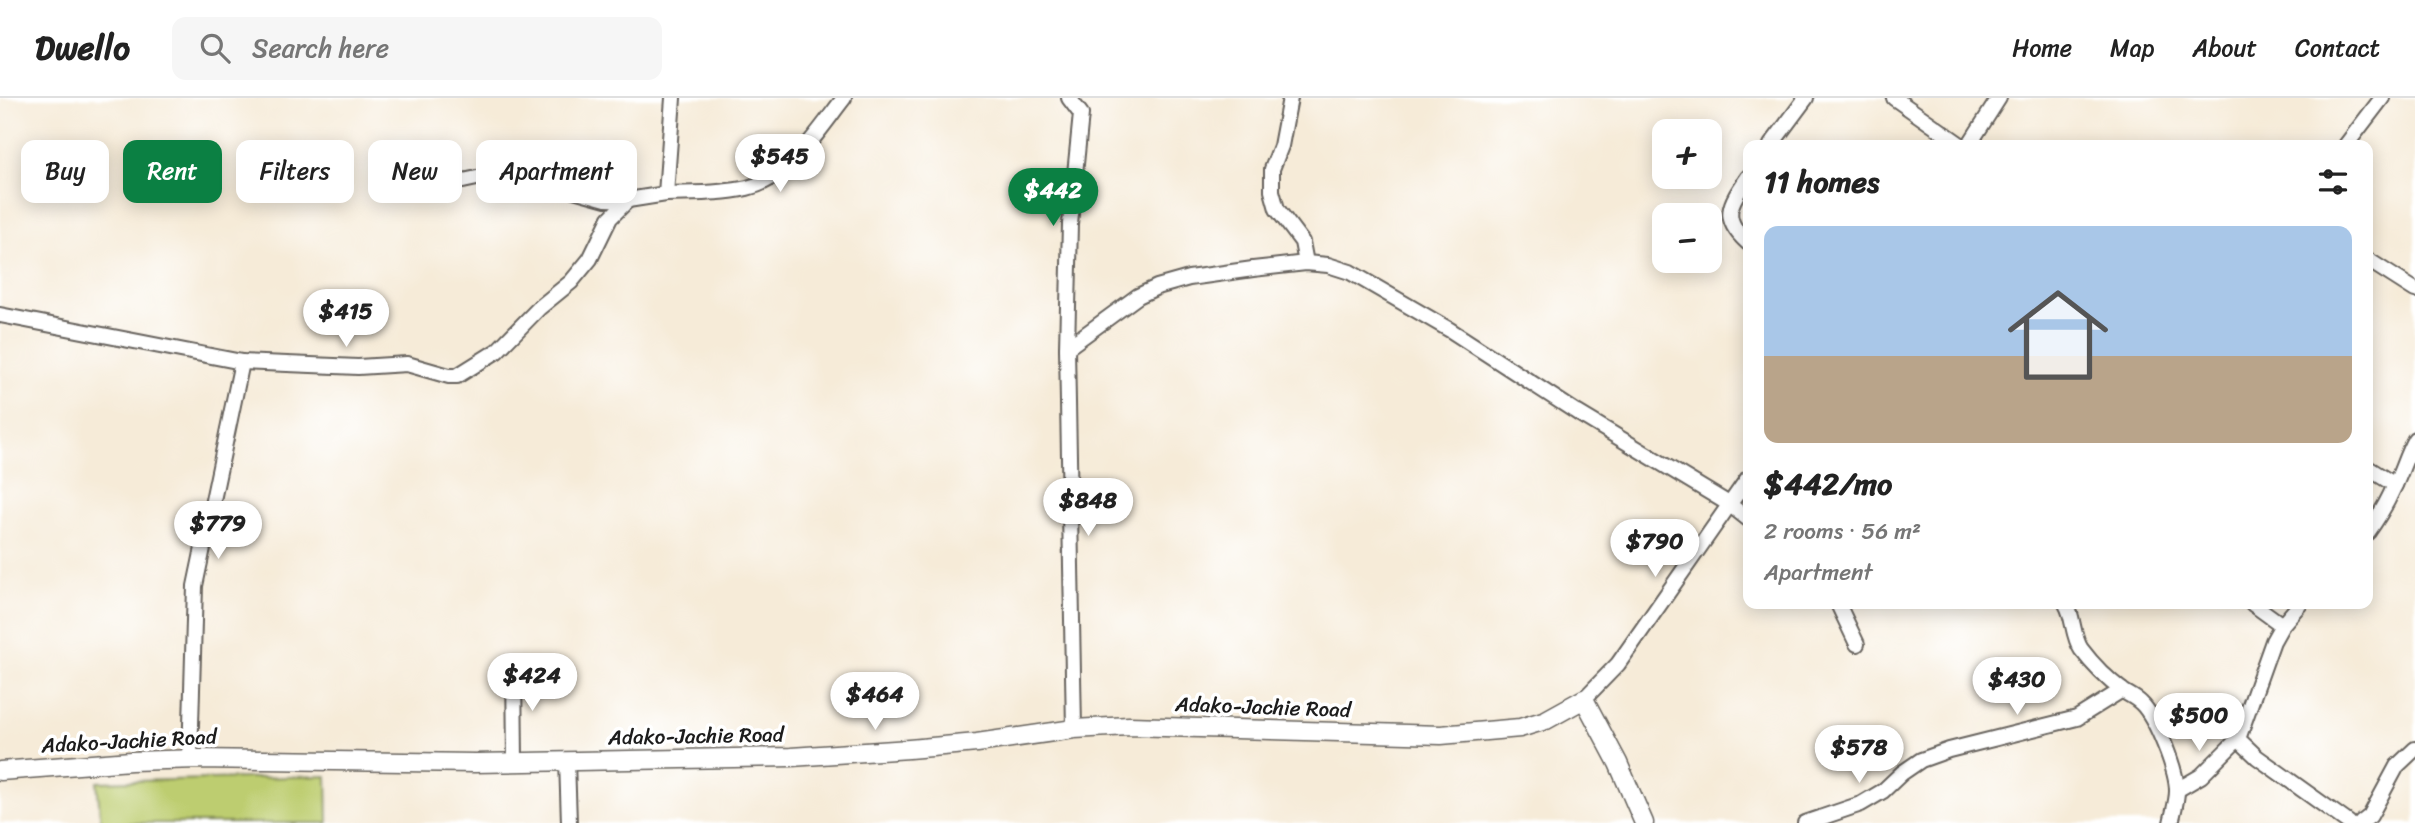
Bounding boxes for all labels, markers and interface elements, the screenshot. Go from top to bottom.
search box [172,17,662,80]
text: Dwello [35,19,130,77]
text: Search here [252,25,389,71]
text: Home [2012,27,2072,69]
text: Map [2110,27,2154,69]
text: About [2192,27,2257,69]
text: Contact [2295,27,2380,69]
icon: search [196,29,234,67]
map controls [1652,119,1722,273]
button: + [1652,119,1722,189]
pin: $545 [739,134,821,194]
text: $545 [751,136,809,177]
chip: Buy [21,140,109,203]
chip: Rent [123,140,222,203]
chip: Filters [236,140,354,203]
chip: New [368,140,462,203]
chip: Apartment [476,140,637,203]
text: 11 homes [1764,155,1879,209]
icon: filters [2314,163,2352,201]
pin: $442 [1012,169,1094,228]
text: $442 [1024,170,1082,211]
button: − [1652,203,1722,273]
icon: home [1995,272,2121,398]
pin: $415 [305,289,387,349]
text: $415 [319,291,373,332]
text: $442/mo [1764,457,1892,511]
pin: $848 [1047,478,1129,538]
text: $848 [1059,480,1117,521]
pin: $779 [177,502,259,561]
text: $779 [190,503,246,544]
text: 2 rooms · 56 m² [1764,511,1921,552]
pin: $790 [1614,519,1696,579]
text: $790 [1626,521,1684,562]
text: Apartment [1764,552,1873,593]
pin: $424 [491,654,573,713]
text: $424 [503,655,561,696]
pin: $430 [1976,658,2058,717]
text: $430 [1988,659,2046,700]
pin: $464 [834,672,916,732]
text: $464 [846,674,904,715]
street label: Adako-Jachie Road [1174,685,1353,729]
pin: $500 [2158,694,2240,753]
text: $500 [2170,695,2228,736]
street label: Adako-Jachie Road [607,715,786,757]
street label: Adako-Jachie Road [39,717,220,765]
pin: $578 [1818,726,1900,785]
text: $578 [1831,727,1887,768]

